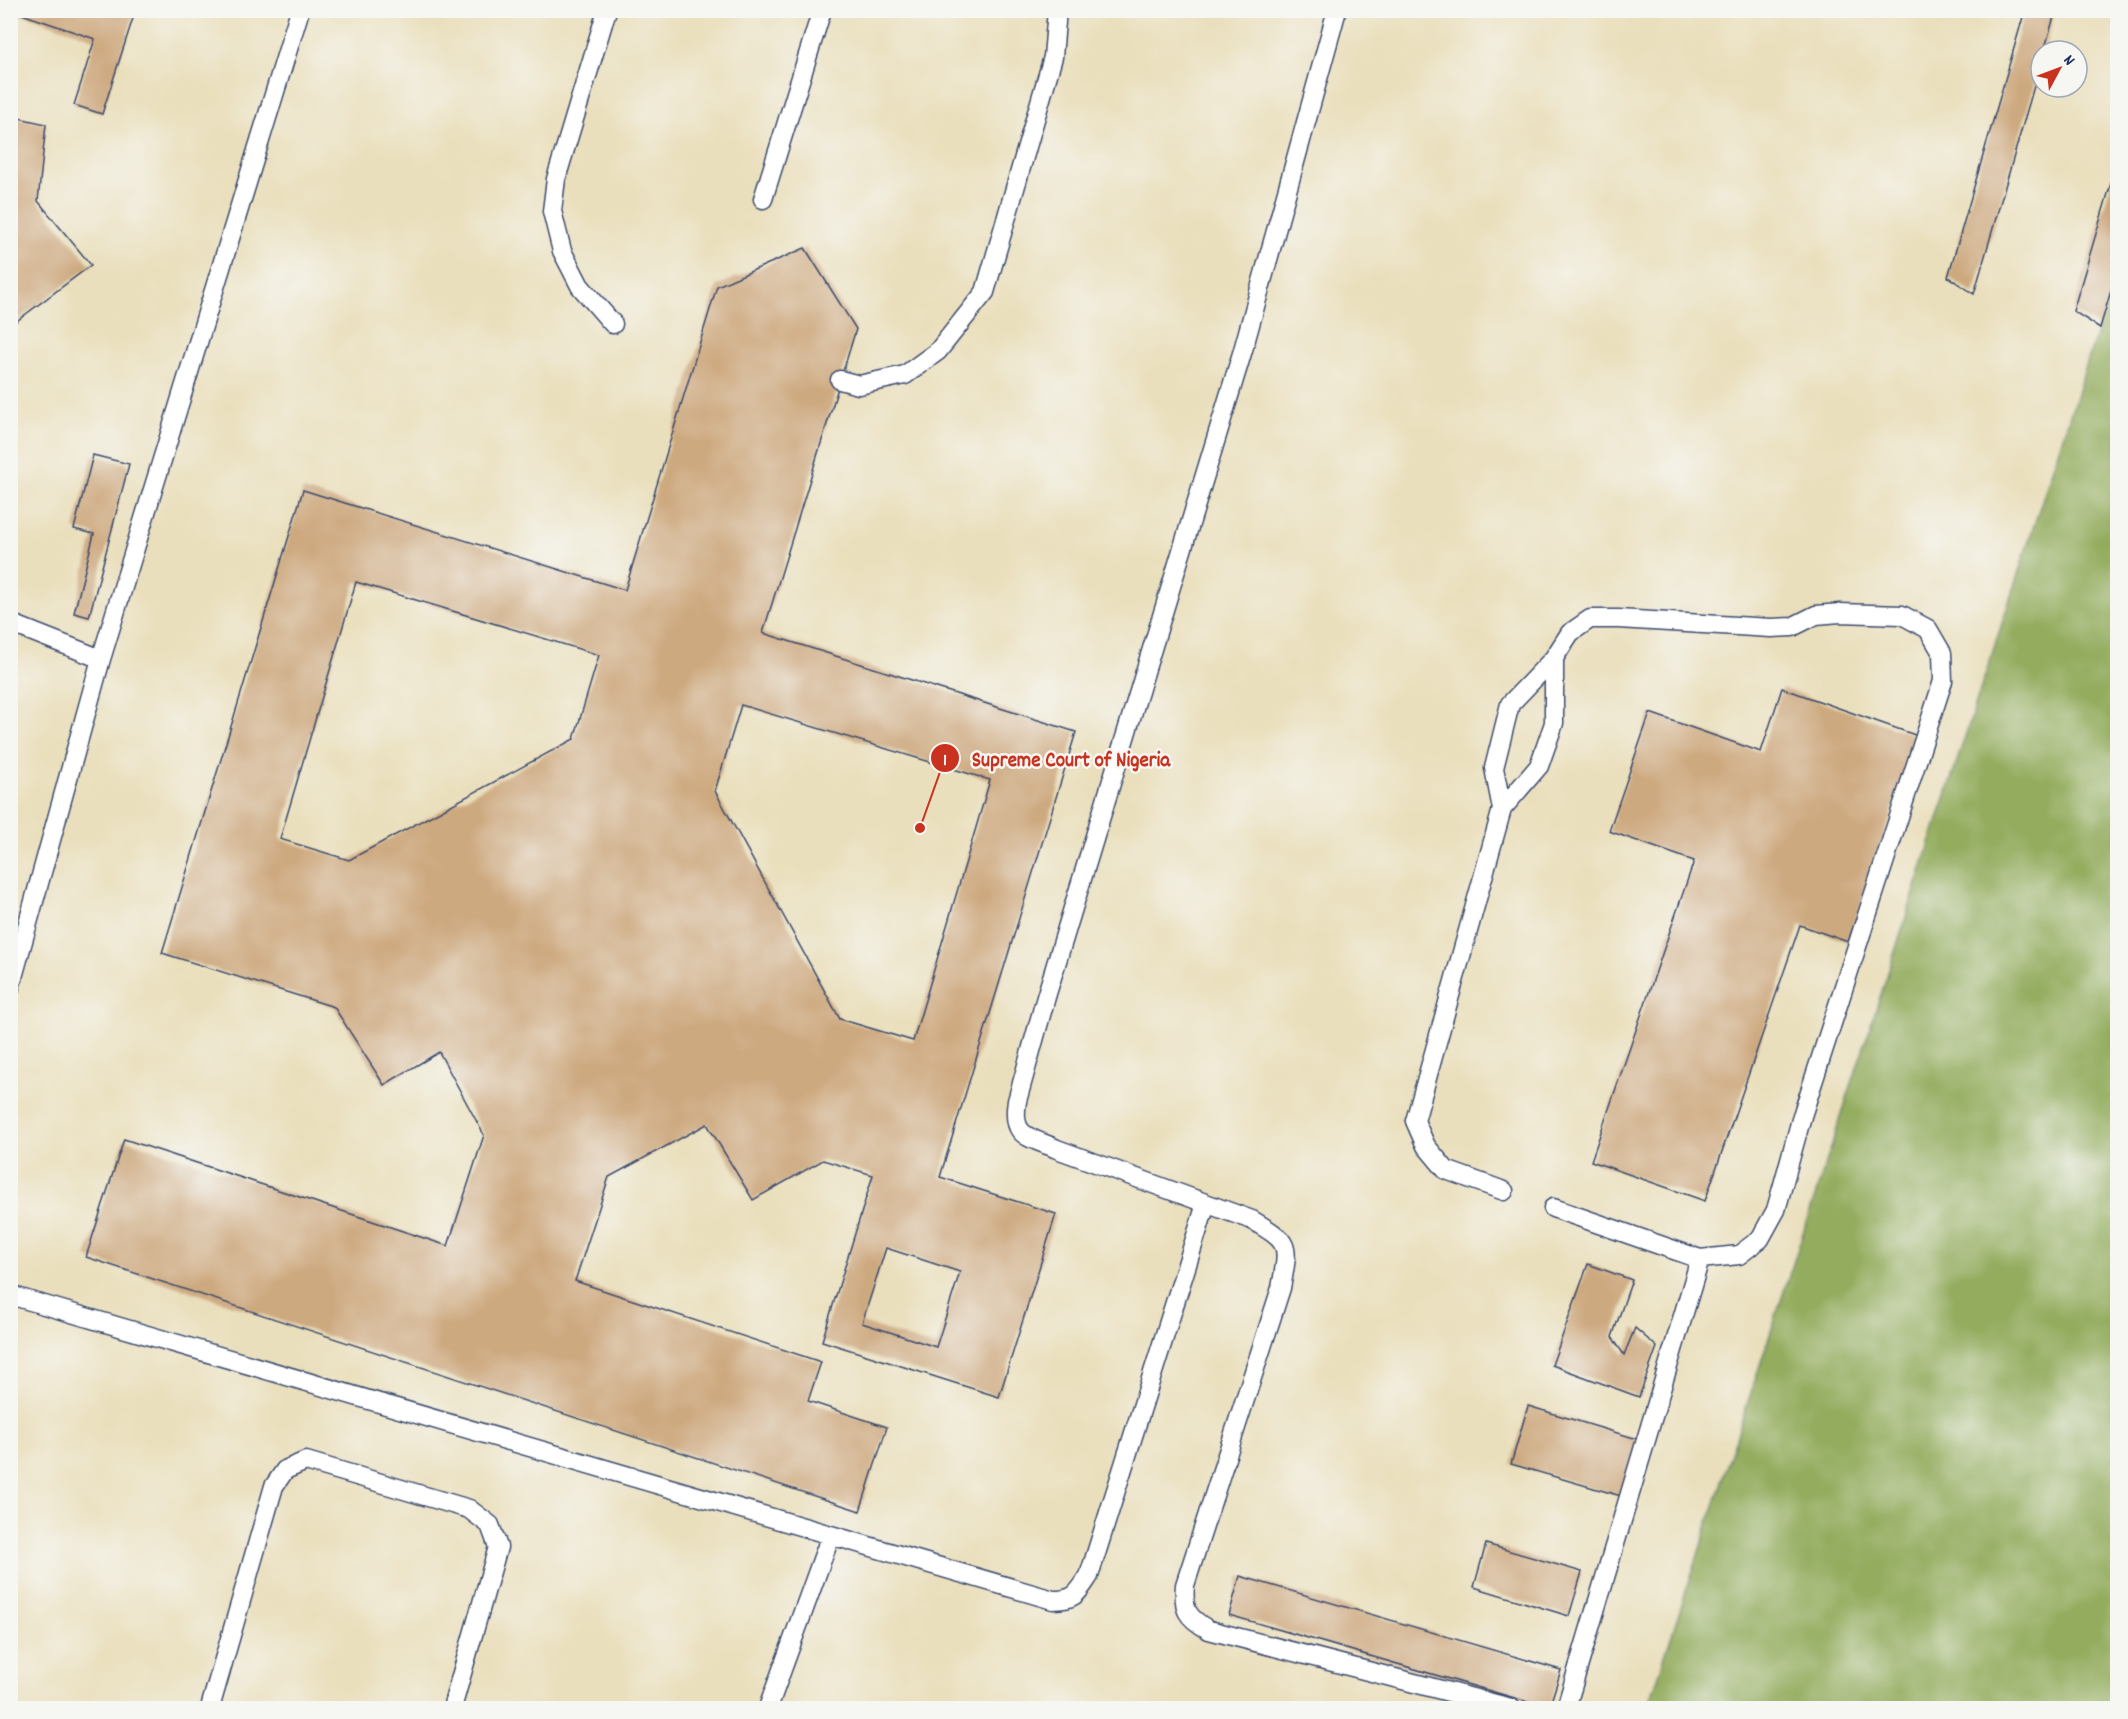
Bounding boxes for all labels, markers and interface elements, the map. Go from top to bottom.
north arrow [2029,39,2089,99]
text: N [2057,50,2080,71]
callout: Supreme Court of Nigeria [930,739,1183,778]
text: Supreme Court of Nigeria [972,747,1171,777]
text: 1 [943,749,947,774]

